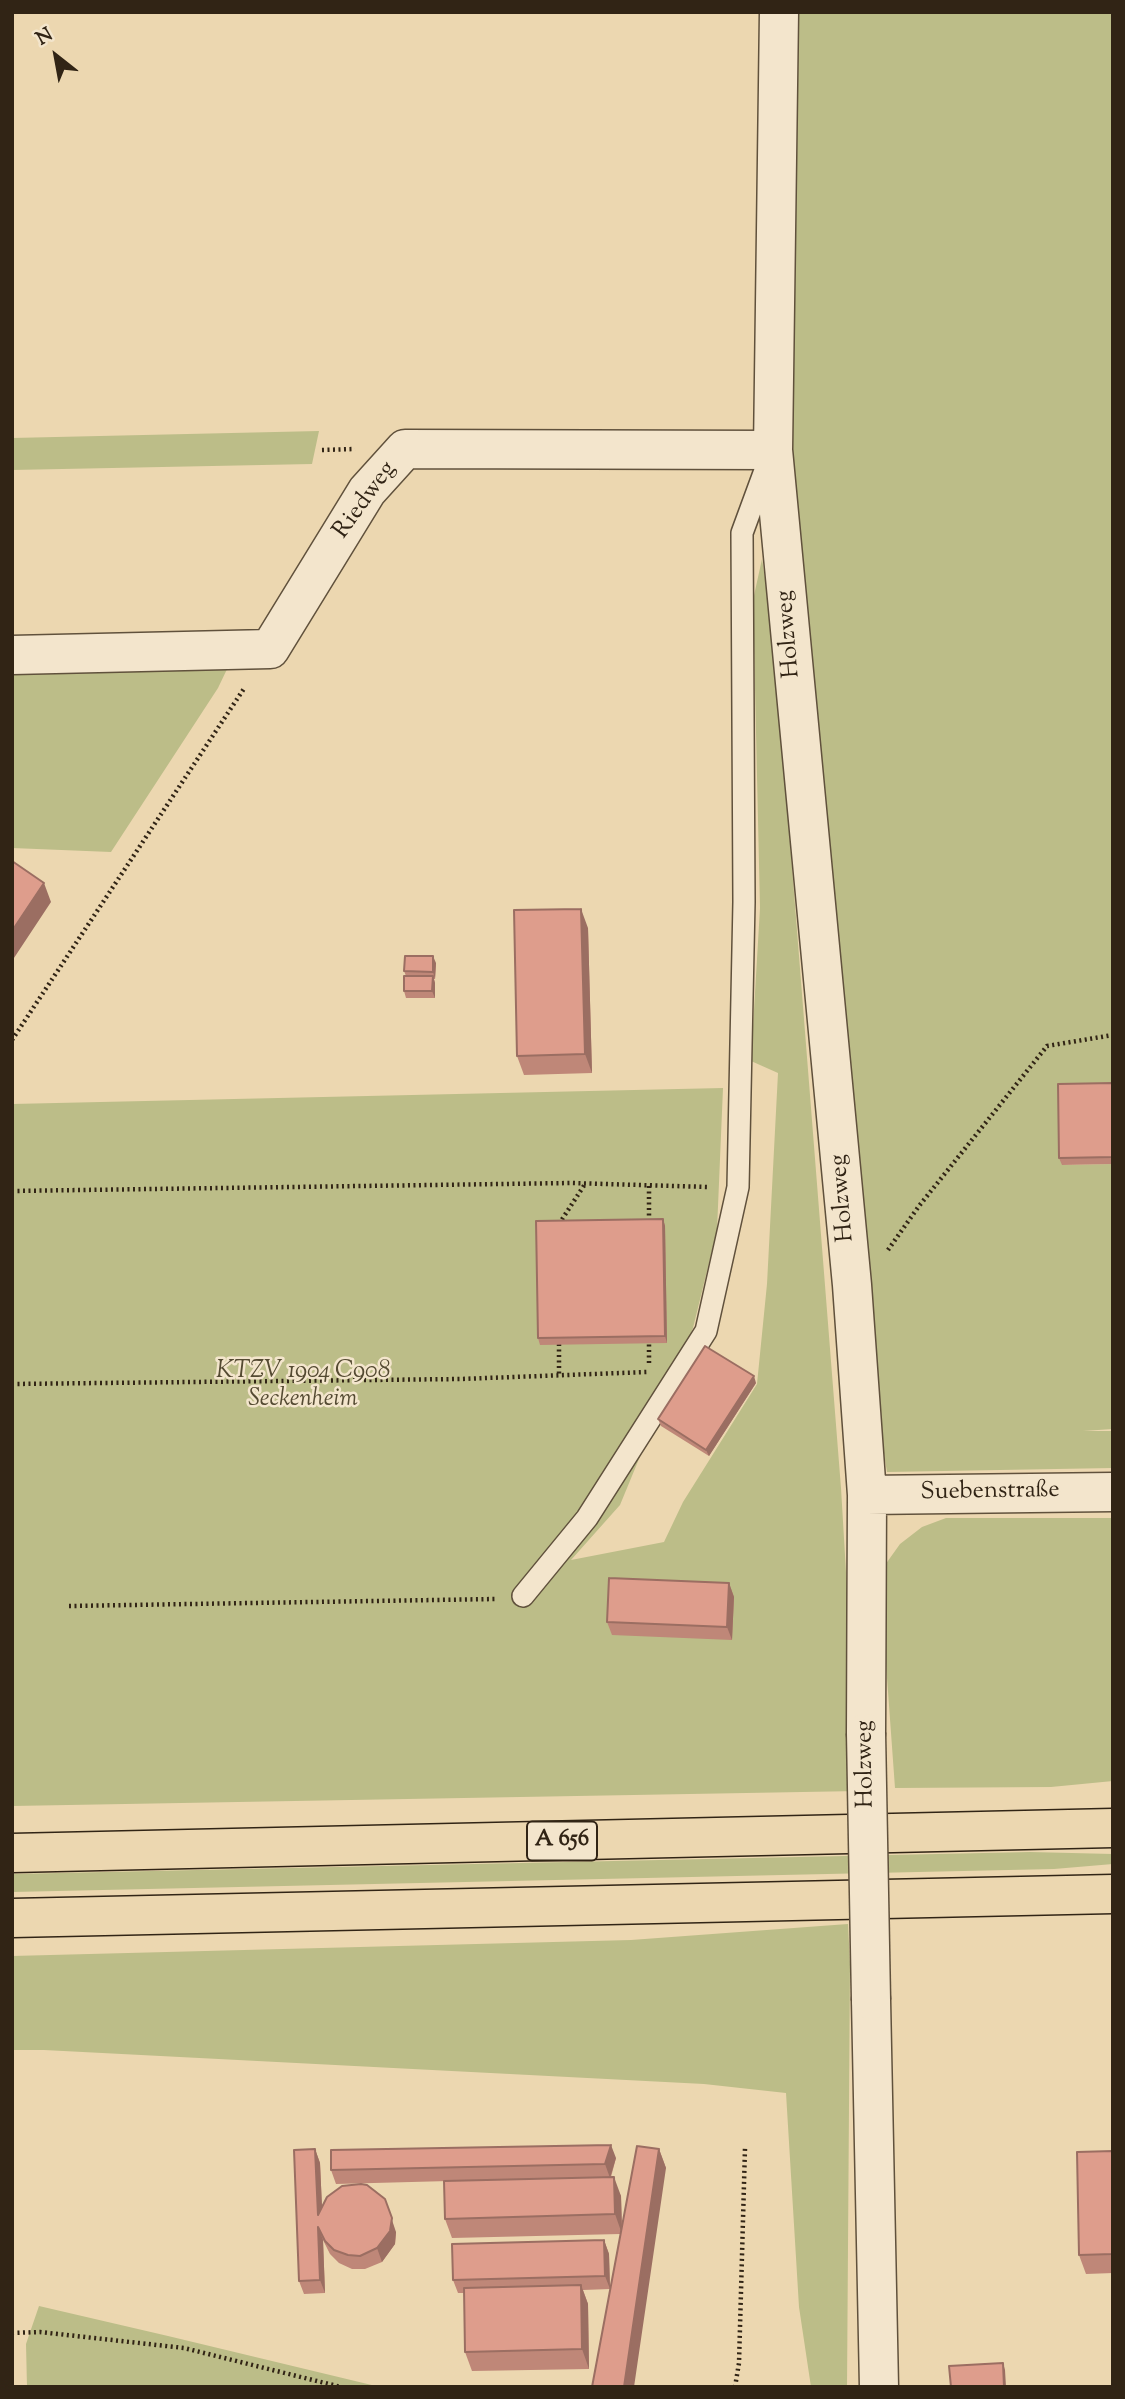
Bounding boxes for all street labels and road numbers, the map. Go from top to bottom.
street label: Riedweg [328,457,404,545]
street label: Holzweg [772,589,808,679]
street label: Holzweg [826,1153,862,1243]
street label: Suebenstraße [920,1477,1060,1509]
street label: Holzweg [852,1720,882,1808]
road number: A 656 [527,1822,597,1860]

